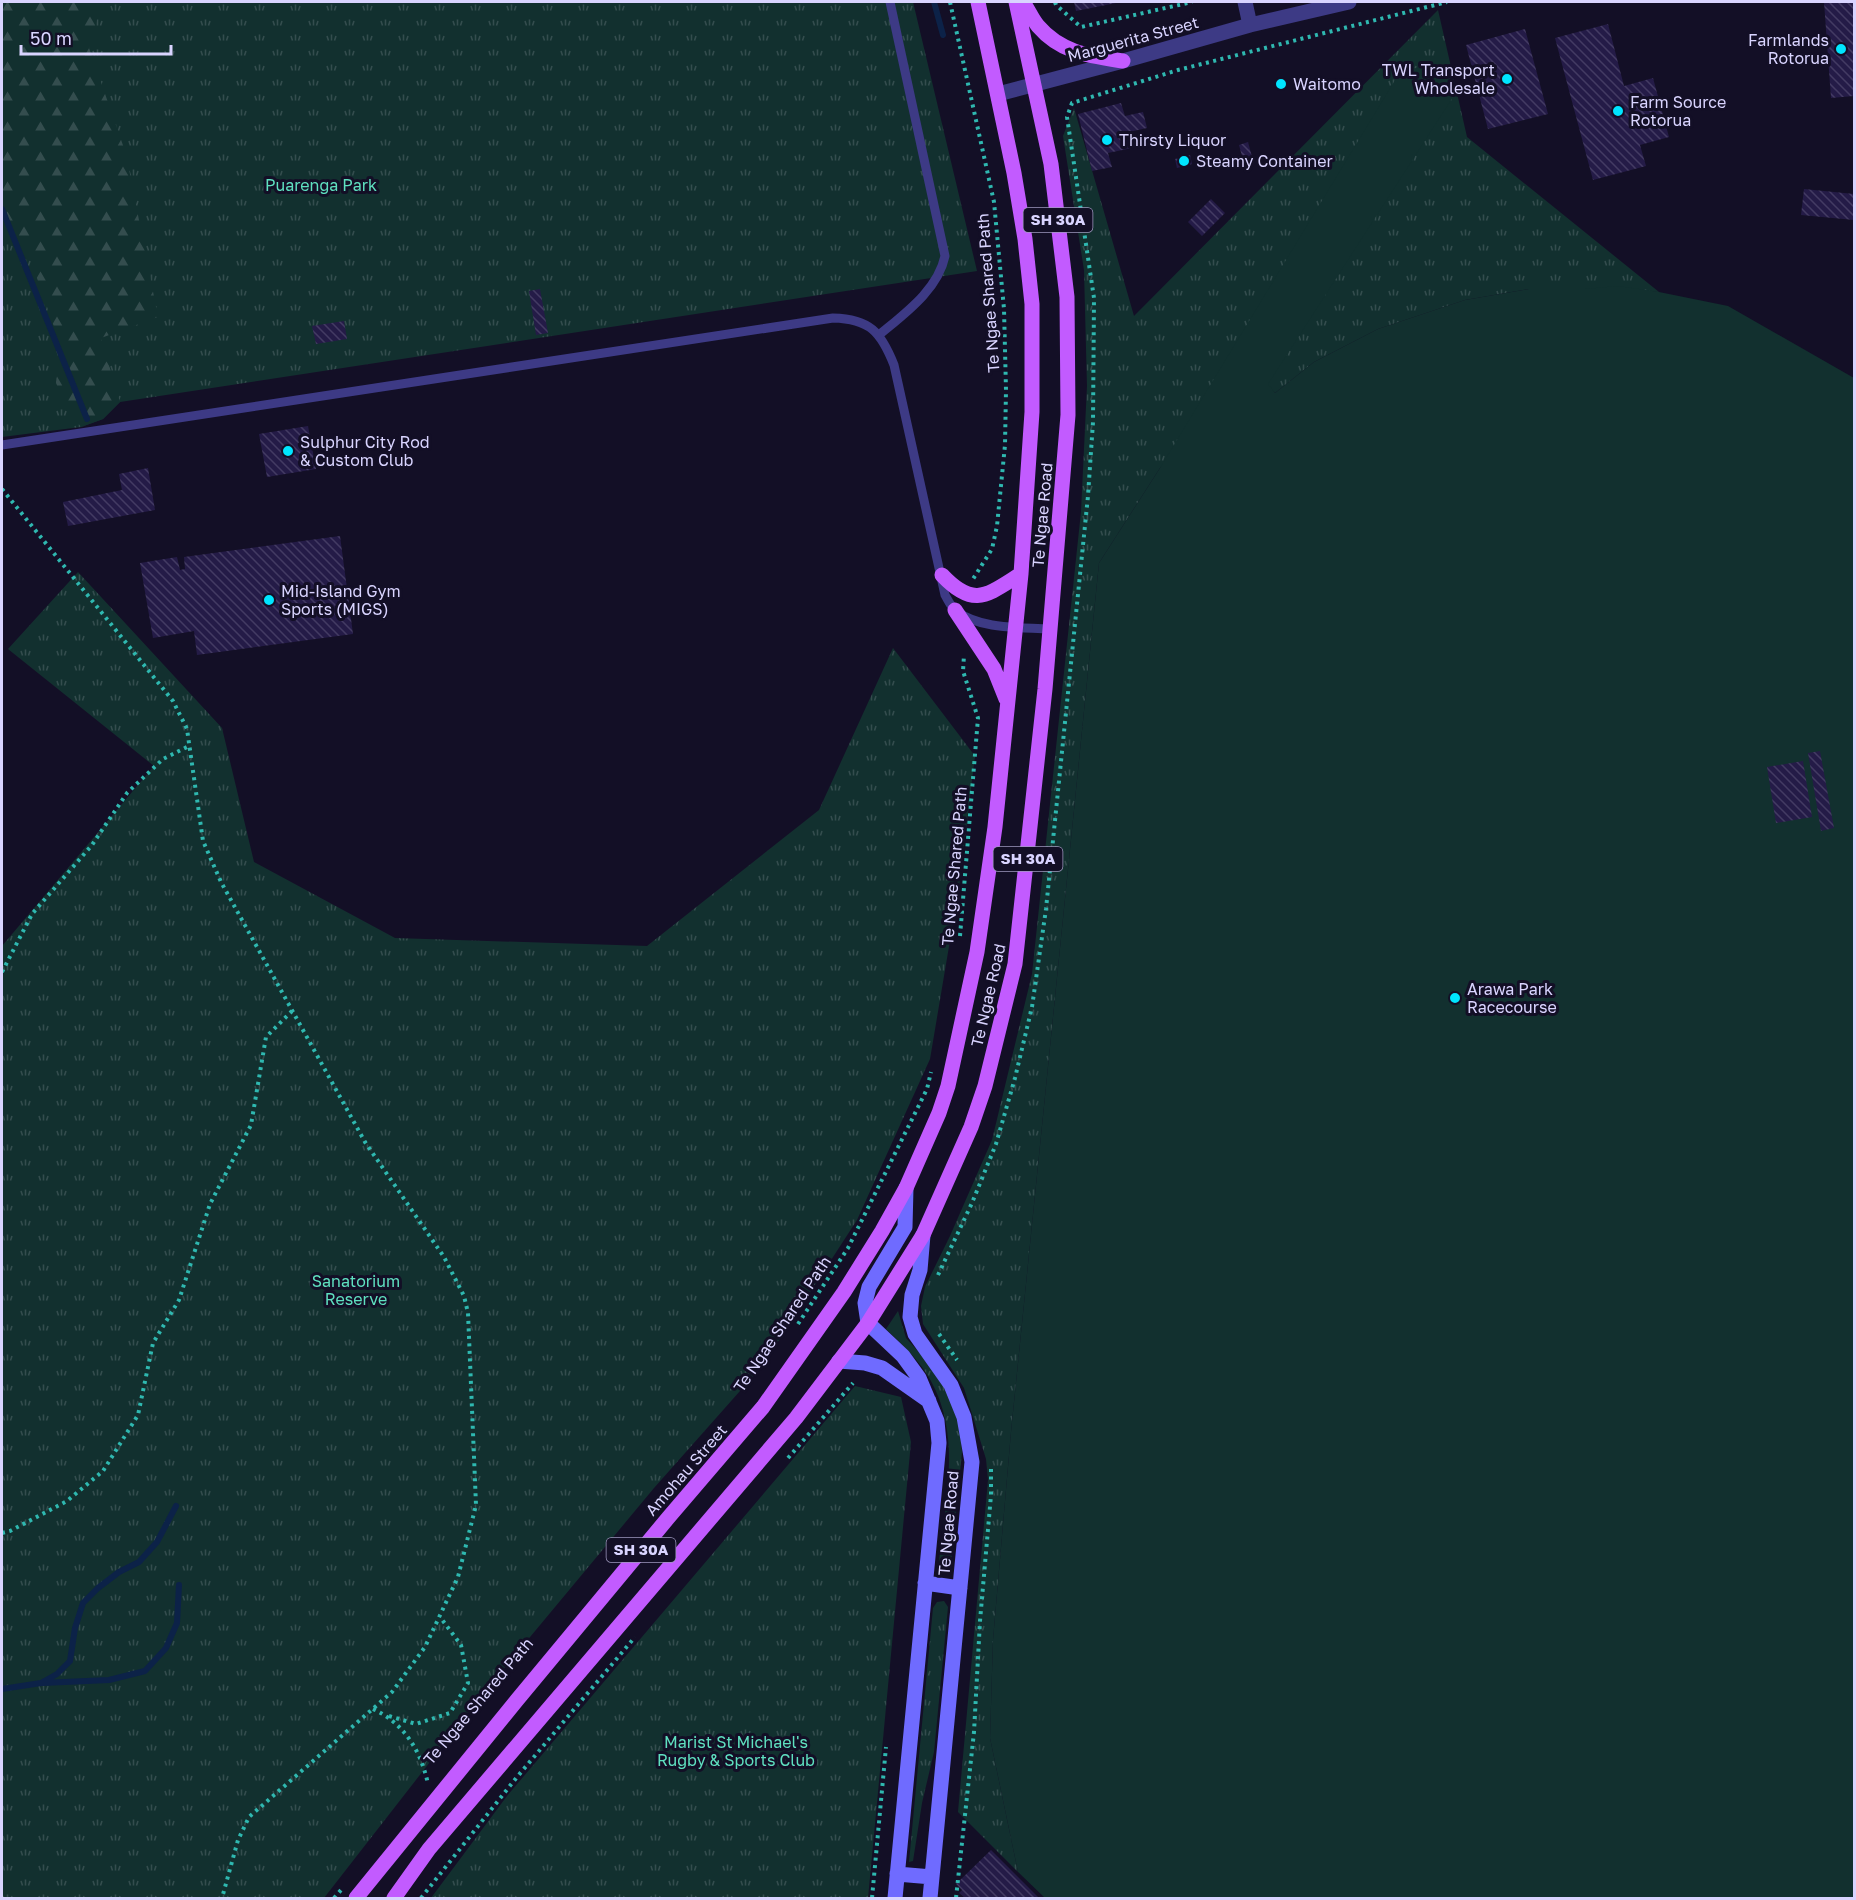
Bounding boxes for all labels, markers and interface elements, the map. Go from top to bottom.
street label: Marguerita Street [1065,12,1201,66]
scale bar [21,18,171,56]
text: 50 m [30,27,72,49]
place label: Farmlands Rotorua [1748,30,1829,68]
marker: Farmlands Rotorua [1834,42,1848,56]
place label: TWL Transport Wholesale [1382,60,1495,98]
marker: TWL Transport Wholesale [1500,72,1514,86]
place label: Waitomo [1293,74,1361,94]
marker: Waitomo [1274,77,1288,91]
place label: Farm Source Rotorua [1630,92,1726,130]
marker: Farm Source Rotorua [1611,104,1625,118]
place label: Thirsty Liquor [1119,130,1226,150]
marker: Thirsty Liquor [1100,133,1114,147]
place label: Steamy Container [1196,151,1333,171]
marker: Steamy Container [1177,154,1191,168]
park label: Puarenga Park [265,175,377,195]
road number: SH 30A [1024,208,1092,232]
street label: Te Ngae Shared Path [972,213,1004,373]
place label: Sulphur City Rod & Custom Club [300,432,430,470]
marker: Sulphur City Rod & Custom Club [281,444,295,458]
street label: Te Ngae Road [1027,462,1057,568]
place label: Mid-Island Gym Sports (MIGS) [281,581,401,619]
marker: Mid-Island Gym Sports (MIGS) [262,593,276,607]
street label: Te Ngae Shared Path [937,786,971,946]
road number: SH 30A [994,847,1062,871]
street label: Te Ngae Road [966,941,1010,1049]
place label: Arawa Park Racecourse [1467,979,1557,1017]
marker: Arawa Park Racecourse [1448,991,1462,1005]
street label: Te Ngae Shared Path [729,1252,835,1396]
park label: Sanatorium Reserve [312,1271,400,1309]
street label: Amohau Street [641,1420,731,1520]
street label: Te Ngae Road [933,1470,963,1576]
road number: SH 30A [606,1538,676,1562]
street label: Te Ngae Shared Path [419,1633,537,1769]
park label: Marist St Michael's Rugby & Sports Club [657,1732,815,1770]

